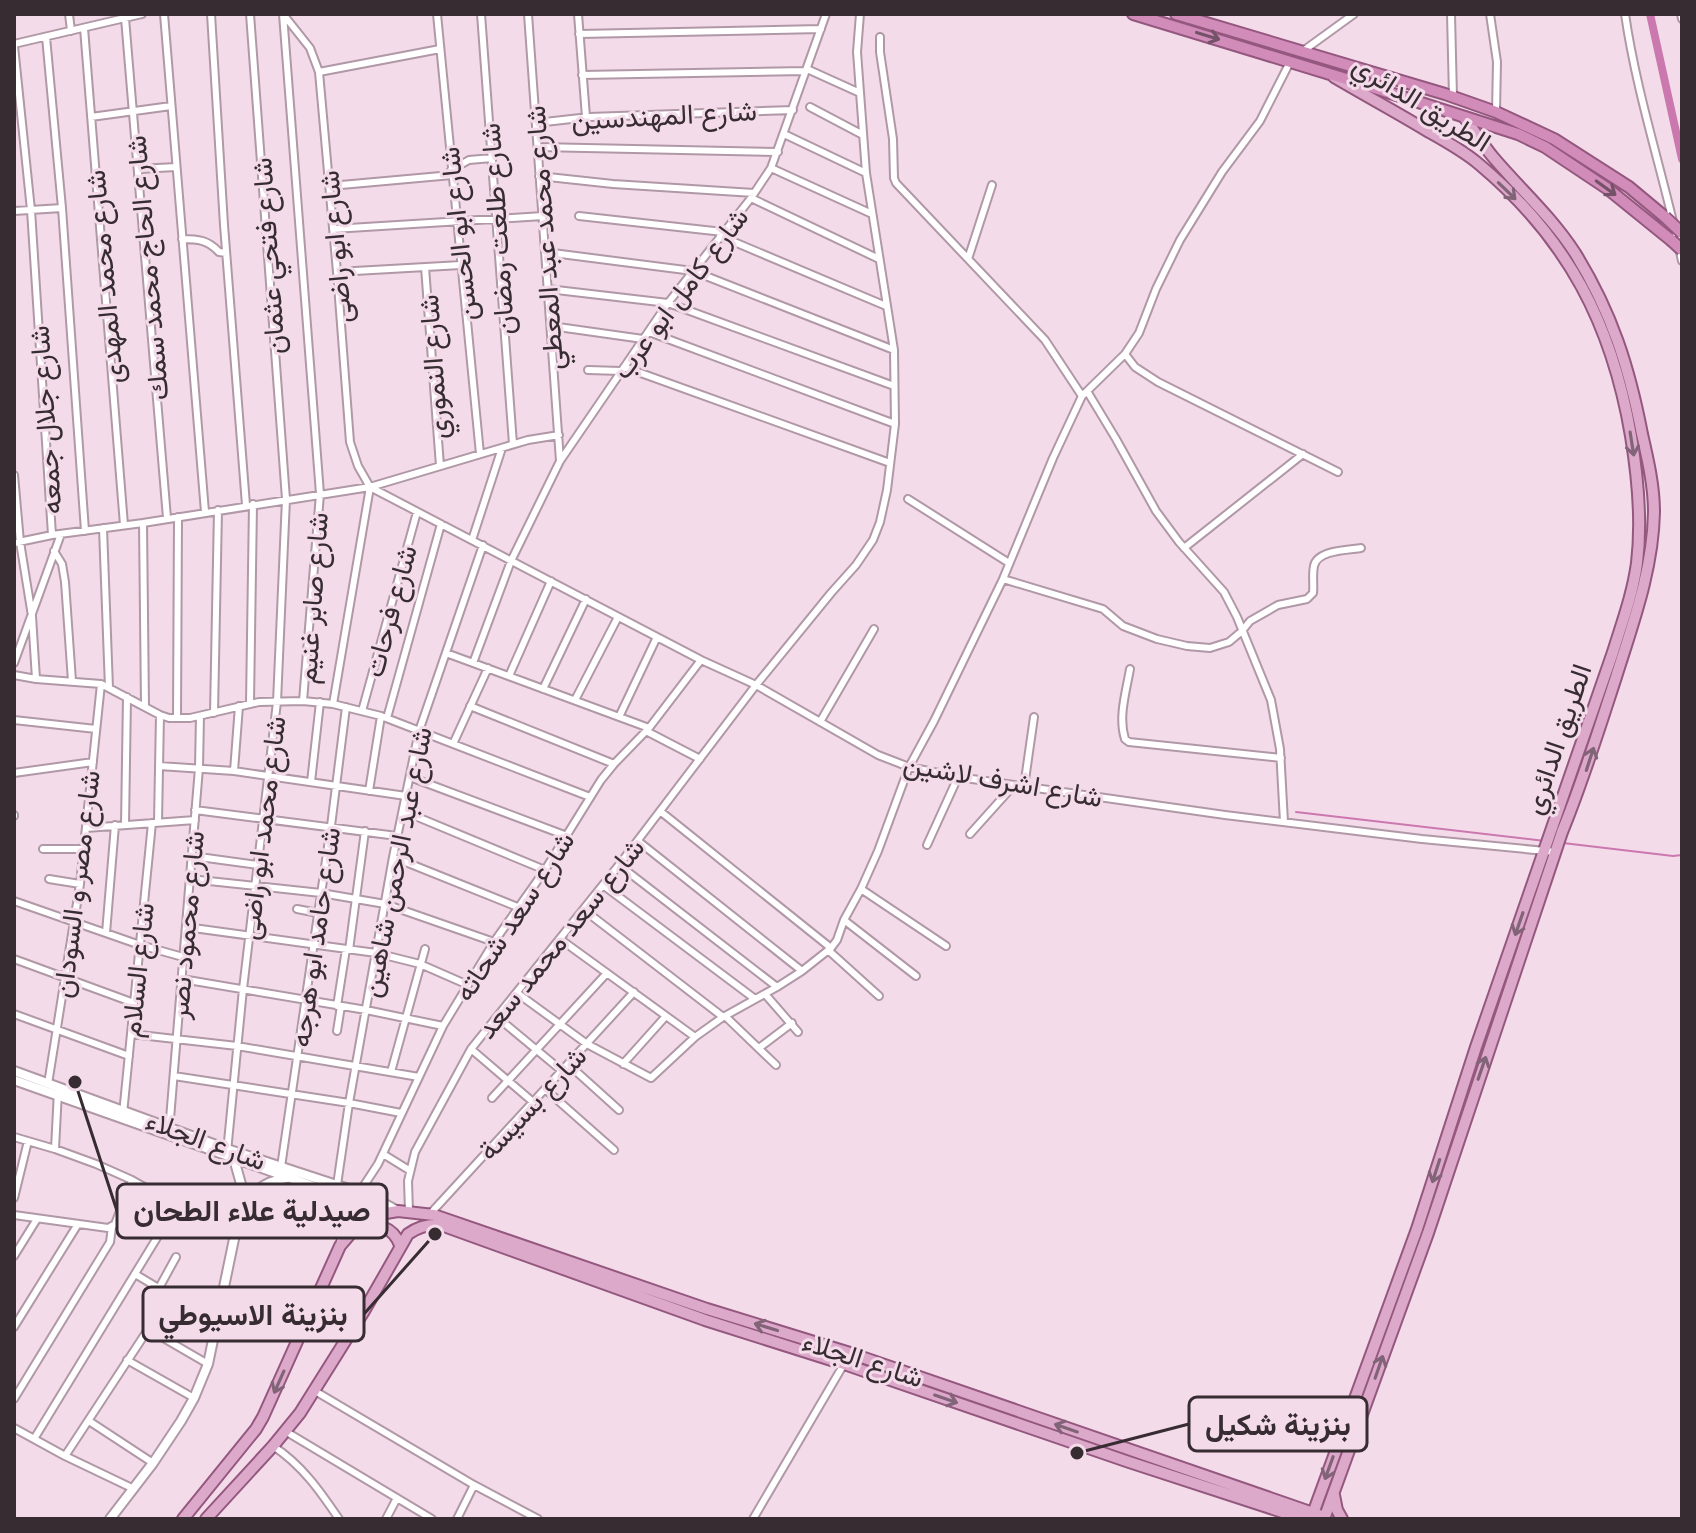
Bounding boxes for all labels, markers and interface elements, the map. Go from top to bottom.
one-way arrow [1195,30,1220,44]
street label: الطريق الدائري [1343,47,1497,164]
street label: شارع المهندسين [570,93,758,139]
street label: شارع محمد عبد المعطي [518,104,576,371]
street label: شارع طلعت رمضان [473,122,523,336]
street label: شارع الحاج محمد سمك [118,134,178,402]
street label: شارع ابو الحسن [432,145,486,323]
street label: شارع فتحي عثمان [244,156,298,356]
street label: شارع محمد المهدى [78,169,132,385]
street label: شارع ابو راضى [311,169,361,325]
one-way arrow [1594,179,1616,196]
one-way arrow [1497,181,1517,200]
street label: شارع كامل ابو عرب [605,201,757,387]
street label: شارع النموري [411,293,461,441]
street label: شارع جلال جمعه [21,324,71,516]
one-way arrow [1625,431,1640,456]
street label: شارع صابر غنيم [289,511,337,685]
street label: شارع فرحات [356,541,426,681]
street label: الطريق الدائري [1515,659,1604,821]
street label: شارع محمد ابو راضى [231,714,295,942]
street label: شارع عبد الرحمن شاهين [353,724,441,1001]
street label: شارع اشرف لاشين [901,746,1105,816]
one-way arrow [1583,747,1598,772]
street label: شارع مصر و السودان [45,768,109,1000]
street label: شارع حامد ابو هرجه [283,825,349,1049]
street label: شارع سعد شحاته [446,825,583,1008]
street label: شارع محمود نصر [161,829,213,1022]
street label: شارع سعد محمد سعد [469,831,653,1046]
street label: شارع السلام [113,901,163,1039]
one-way arrow [1510,911,1525,936]
street label: شارع بسيسة [471,1039,595,1168]
one-way arrow [1476,1056,1491,1081]
street label: شارع الجلاء [141,1103,271,1179]
one-way arrow [1427,1158,1442,1183]
callout: صيدلية علاء الطحان [117,1184,387,1238]
text: صيدلية علاء الطحان [133,1192,371,1228]
callout: بنزينة الاسيوطي [143,1287,364,1341]
text: بنزينة الاسيوطي [158,1296,348,1340]
one-way arrow [754,1319,780,1334]
street label: شارع الجلاء [798,1323,928,1396]
one-way arrow [1373,1355,1387,1379]
one-way arrow [271,1370,286,1394]
one-way arrow [933,1393,957,1407]
callout: بنزينة شكيل [1189,1397,1367,1451]
text: بنزينة شكيل [1205,1406,1351,1443]
one-way arrow [1053,1420,1078,1435]
one-way arrow [1321,1455,1336,1480]

